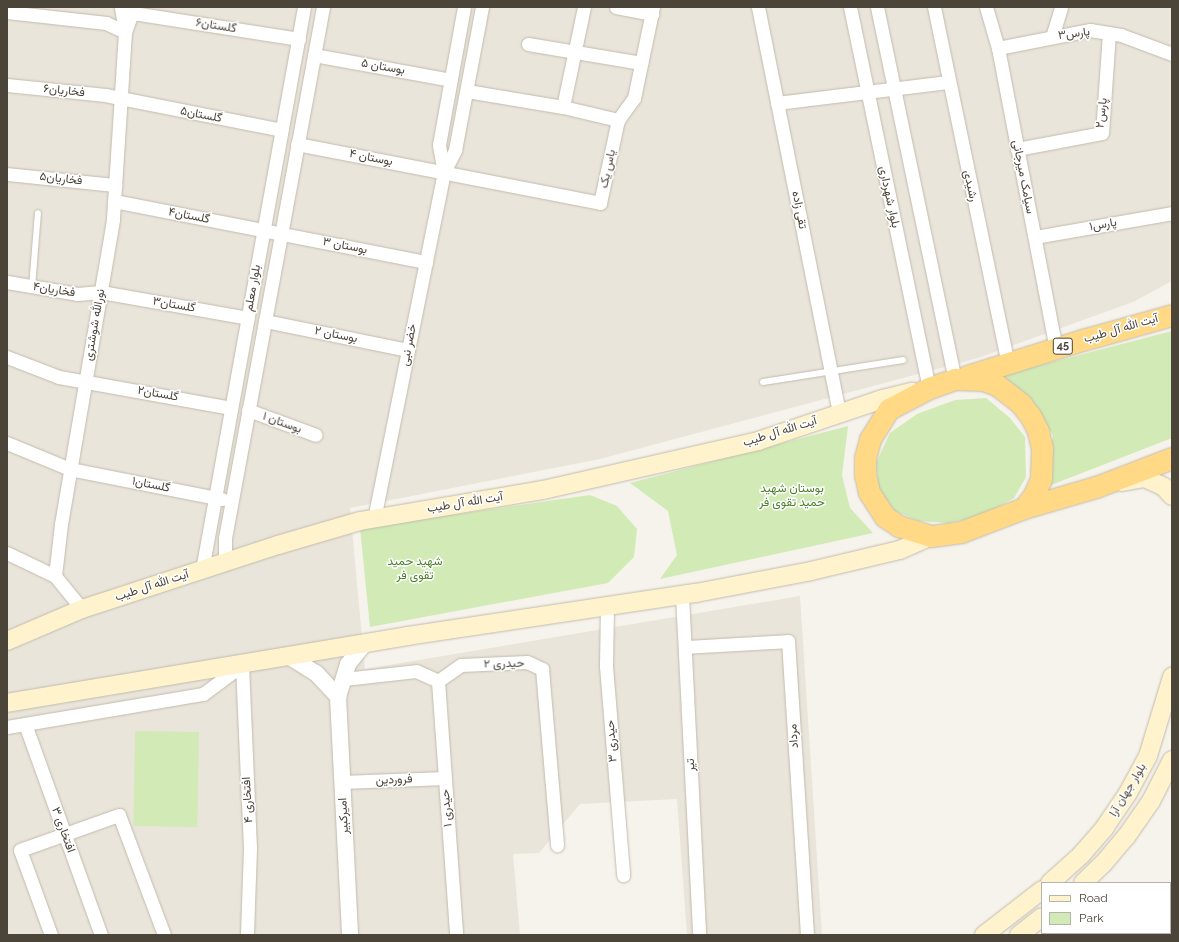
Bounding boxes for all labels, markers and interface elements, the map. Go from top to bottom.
street label: گلستان۶ [195,16,237,36]
street label: پارس۳ [1057,25,1091,43]
street label: بوستان ۵ [360,56,406,78]
street label: فخاریان۶ [42,82,86,100]
street label: پارس۲ [1093,97,1111,129]
street label: گلستان۵ [179,104,223,126]
street label: سیامک میرجانی [1009,139,1037,215]
street label: بوستان ۴ [348,147,394,169]
street label: یاس یک [597,148,619,190]
street label: بلوار شهرداری [875,165,903,229]
street label: رشیدی [960,169,980,203]
street label: فخاریان۵ [39,170,83,188]
street label: تقی زاده [788,190,810,230]
street label: گلستان۴ [167,205,211,227]
street label: پارس۱ [1088,216,1118,234]
street label: بوستان ۳ [321,235,369,257]
street label: بلوار معلم [242,263,264,313]
street label: فخاریان۴ [32,280,76,300]
street label: نورالله شوشتری [82,288,108,362]
street label: گلستان۳ [152,294,196,316]
street label: آیت الله آل طیب [1082,312,1160,346]
street label: خضر نبی [398,323,420,367]
street label: بوستان ۲ [313,324,359,346]
road number: 45 [1052,337,1074,355]
street label: گلستان۲ [136,383,180,405]
street label: بوستان ۱ [260,409,304,437]
street label: آیت الله آل طیب [741,414,819,450]
street label: گلستان۱ [131,474,171,496]
park label: بوستان شهید حمید تقوی فر [759,482,825,510]
street label: آیت الله آل طیب [426,490,504,516]
park label: شهید حمید تقوی فر [388,555,442,583]
street label: آیت الله آل طیب [113,567,191,605]
street label: حیدری ۲ [484,656,524,672]
street label: حیدری ۳ [603,719,621,763]
street label: مرداد [786,723,802,749]
street label: تیر [683,758,699,772]
street label: بلوار جهان آرا [1106,761,1150,819]
street label: فروردین [375,772,413,788]
street label: افتخاری ۴ [240,776,256,824]
street label: حیدری ۱ [438,789,456,827]
street label: امیرکبیر [336,797,352,835]
street label: افتخاری ۳ [48,805,78,855]
legend [1041,882,1171,934]
text: Road [1079,891,1108,905]
text: Park [1079,911,1104,925]

